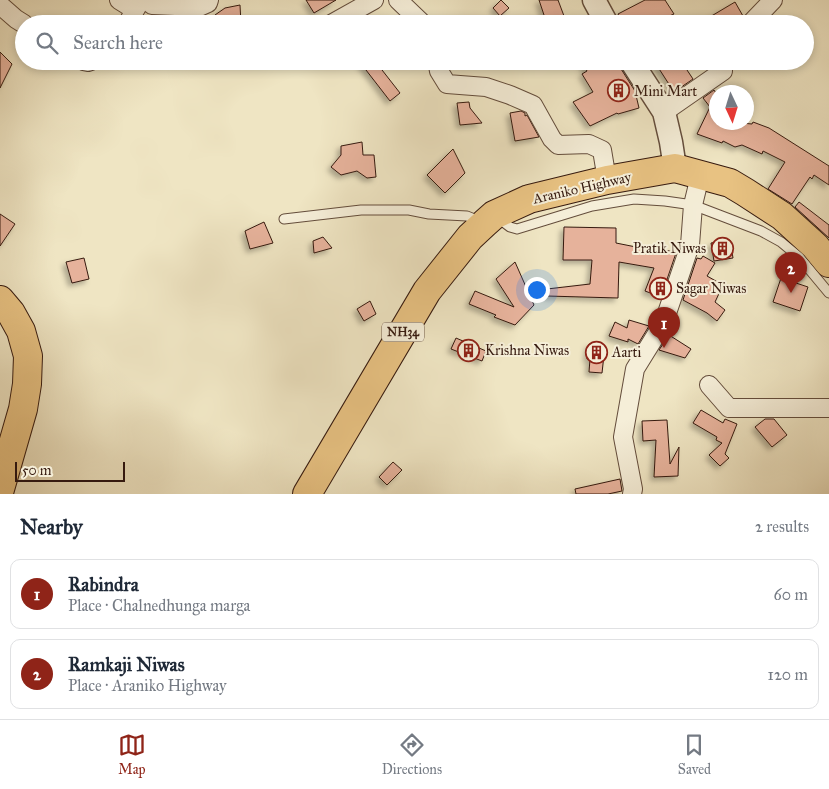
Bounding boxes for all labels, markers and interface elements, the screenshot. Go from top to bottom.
search box [15,15,814,70]
icon: search [33,29,61,57]
text: Search here [73,31,163,54]
building icon: Mini Mart [606,79,630,103]
place label: Mini Mart [634,83,697,100]
north arrow [709,85,754,130]
street label: Araniko Highway [530,168,633,208]
building icon: Pratik Niwas [710,236,734,260]
place label: Pratik Niwas [633,240,706,257]
pin: 2 [775,252,807,293]
building icon: Sagar Niwas [648,276,672,300]
your location [524,277,550,303]
place label: Sagar Niwas [676,280,746,297]
pin: 1 [648,307,680,348]
road number: NH34 [382,322,424,342]
building icon: Krishna Niwas [457,338,481,362]
building icon: Aarti [584,340,608,364]
place label: Krishna Niwas [485,342,569,359]
place label: Aarti [611,344,642,361]
scale bar [15,459,125,482]
text: 50 m [22,462,51,479]
text: Nearby [20,514,83,540]
text: 2 results [755,517,809,536]
text: Rabindra [68,573,139,596]
text: 1 [34,585,40,604]
text: 60 m [774,585,808,604]
text: Place · Chalnedhunga marga [68,596,250,615]
text: Ramkaji Niwas [68,653,185,676]
text: 2 [33,665,41,684]
text: 120 m [768,665,808,684]
text: Place · Araniko Highway [68,676,226,695]
tab: Map [118,731,146,778]
tab: Directions [382,731,442,778]
tab: Saved [678,731,711,778]

